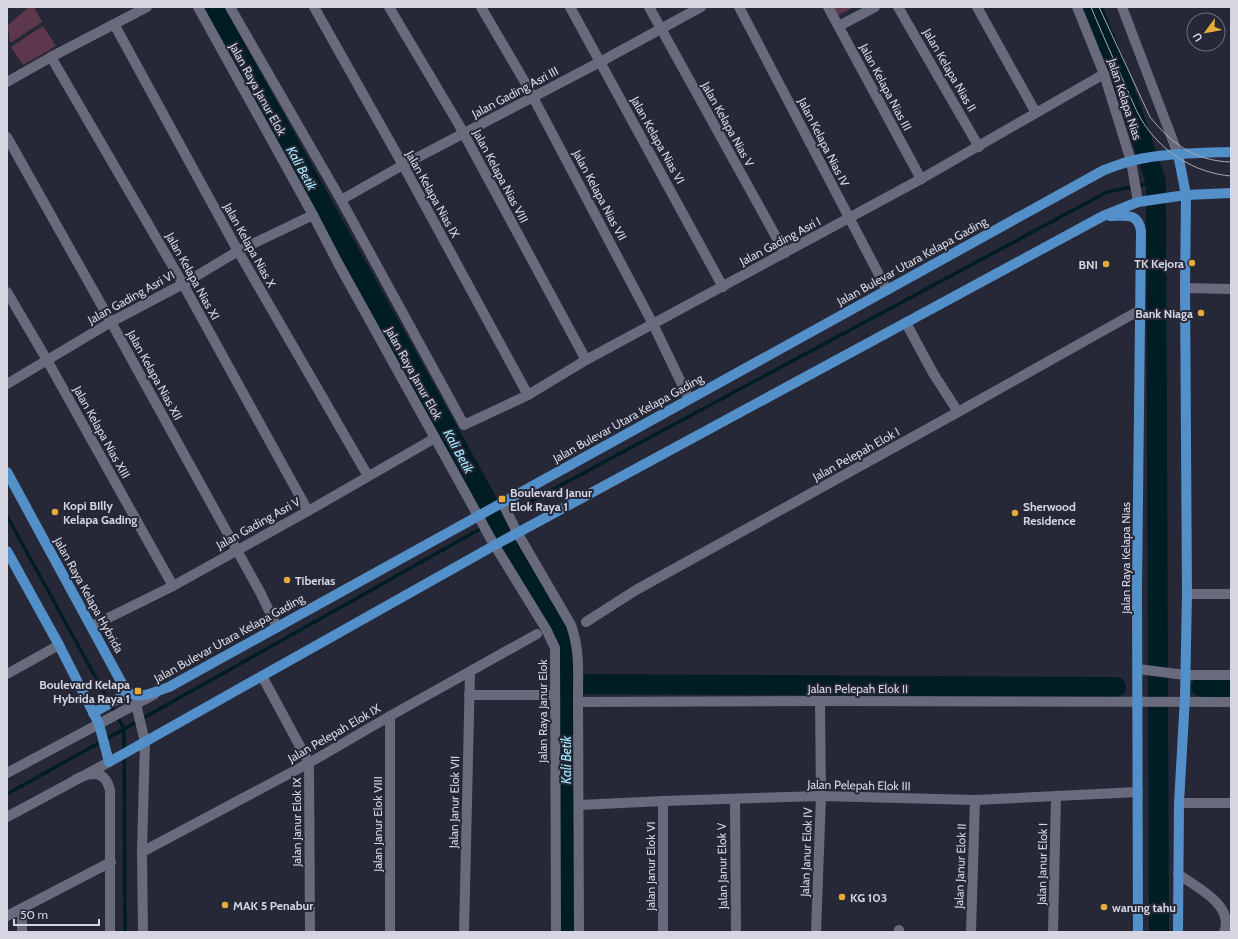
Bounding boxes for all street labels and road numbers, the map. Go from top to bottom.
street label: Jalan Kelapa Nias II [920,25,980,114]
street label: Jalan Raya Janur Elok [226,39,290,138]
street label: Jalan Kelapa Nias III [856,40,915,133]
street label: Jalan Kelapa Nias [1104,56,1145,142]
street label: Jalan Gading Asri III [468,63,561,122]
street label: Jalan Kelapa Nias V [698,78,758,170]
street label: Jalan Kelapa Nias VI [627,93,688,186]
street label: Jalan Kelapa Nias IV [795,94,853,190]
street label: Jalan Kelapa Nias VIII [470,126,532,225]
street label: Jalan Kelapa Nias VII [569,146,630,243]
street label: Jalan Kelapa Nias IX [402,147,464,241]
street label: Jalan Kelapa Nias X [220,199,280,291]
street label: Jalan Gading Asri I [736,213,823,269]
street label: Jalan Bulevar Utara Kelapa Gading [833,213,991,309]
street label: Jalan Kelapa Nias XI [162,229,223,322]
street label: Jalan Gading Asri VI [84,267,177,328]
street label: Jalan Raya Janur Elok [382,323,446,422]
street label: Jalan Kelapa Nias XII [124,327,186,423]
street label: Jalan Bulevar Utara Kelapa Gading [549,370,707,466]
street label: Jalan Kelapa Nias XIII [70,382,134,481]
street label: Jalan Pelepah Elok I [809,424,902,485]
street label: Jalan Gading Asri V [212,493,303,553]
street label: Jalan Raya Kelapa Nias [1118,502,1133,615]
street label: Jalan Raya Kelapa Hybrida [50,534,127,656]
street label: Jalan Bulevar Utara Kelapa Gading [150,590,308,686]
street label: Jalan Raya Janur Elok [535,659,550,764]
street label: Jalan Pelepah Elok II [807,681,908,696]
street label: Jalan Pelepah Elok IX [284,700,384,766]
street label: Jalan Janur Elok VII [446,756,462,849]
street label: Jalan Janur Elok VIII [370,776,385,873]
street label: Jalan Janur Elok IX [289,777,304,868]
street label: Jalan Pelepah Elok III [806,777,911,793]
street label: Jalan Janur Elok IV [797,806,815,898]
street label: Jalan Janur Elok VI [643,821,658,912]
street label: Jalan Janur Elok V [714,822,730,910]
street label: Jalan Janur Elok II [951,823,969,910]
street label: Jalan Janur Elok I [1034,823,1050,906]

